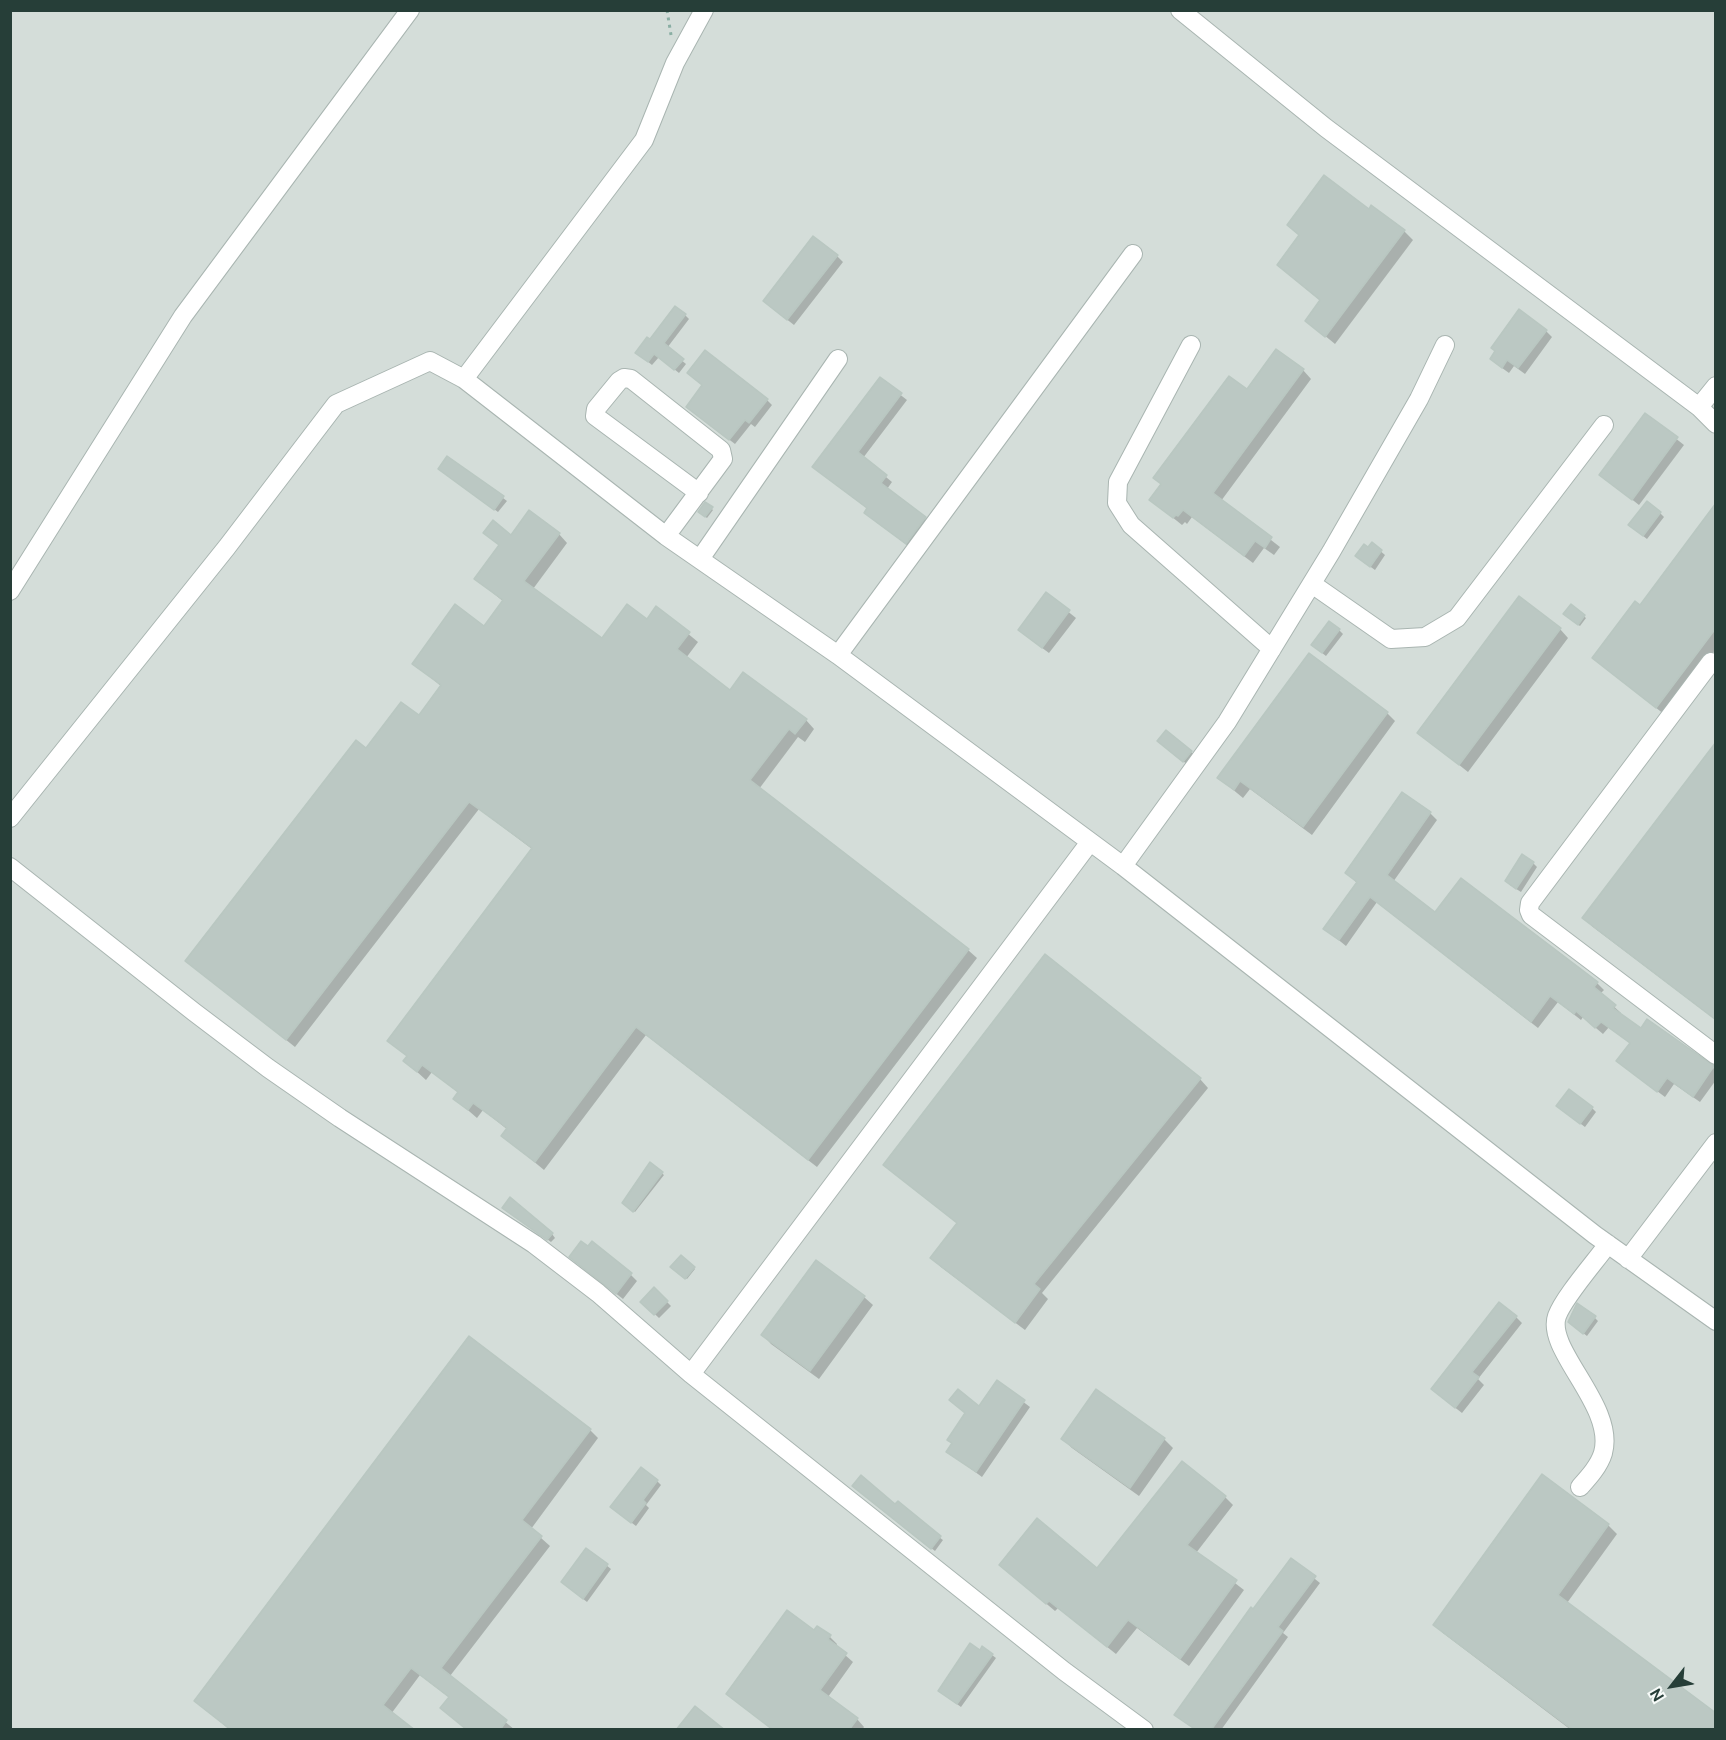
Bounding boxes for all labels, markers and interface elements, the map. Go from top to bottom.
north arrow [1642,1656,1702,1716]
text: N [1646,1686,1667,1705]

